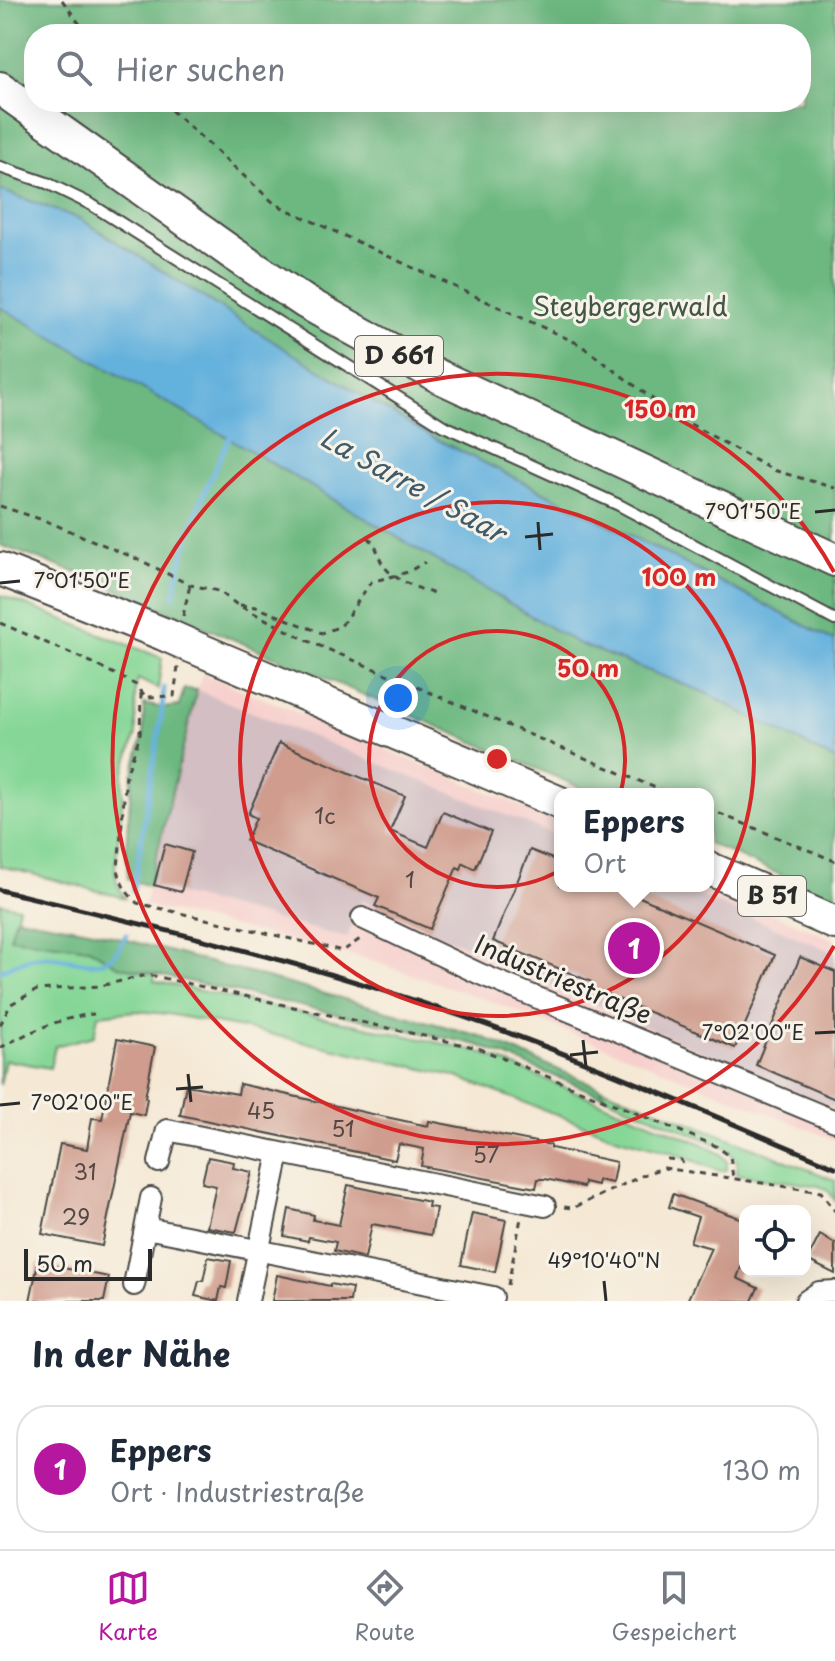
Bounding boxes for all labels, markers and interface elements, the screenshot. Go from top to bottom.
search box [24,24,811,112]
icon: search [52,46,96,90]
text: Hier suchen [116,46,285,91]
park label: Steybergerwald [532,286,728,325]
road number: D 661 [355,336,443,376]
text: 150 m [624,390,696,426]
water label: La Sarre / Saar [313,415,517,554]
text: 7°01'50"E [705,496,801,526]
text: 100 m [642,558,716,594]
text: 7°01'50"E [34,565,130,595]
text: 50 m [557,649,619,685]
your location [378,678,418,718]
centre of rings [483,745,511,773]
popup [554,788,714,892]
house number: 1c [314,798,336,831]
text: Eppers [583,798,685,843]
text: Ort [583,843,626,882]
house number: 1 [405,862,415,895]
road number: B 51 [738,876,806,916]
pin: 1 [608,918,660,978]
street label: Industriestraße [469,924,658,1034]
text: 7°02'00"E [702,1017,804,1047]
text: 7°02'00"E [31,1087,133,1117]
house number: 45 [247,1093,275,1126]
house number: 51 [331,1111,355,1144]
house number: 57 [473,1137,499,1170]
house number: 31 [73,1154,97,1187]
house number: 29 [62,1199,90,1232]
map controls [739,1205,811,1277]
button: locate [739,1205,811,1277]
scale bar [24,1245,152,1281]
text: 49°10'40"N [548,1245,660,1275]
text: 50 m [36,1246,93,1279]
text: In der Nähe [32,1327,230,1379]
text: Eppers [110,1427,212,1472]
text: 1 [54,1450,66,1489]
text: 130 m [722,1450,801,1489]
text: Ort · Industriestraße [110,1472,365,1511]
tab: Karte [98,1566,158,1647]
tab: Route [355,1566,415,1647]
tab: Gespeichert [612,1566,737,1647]

